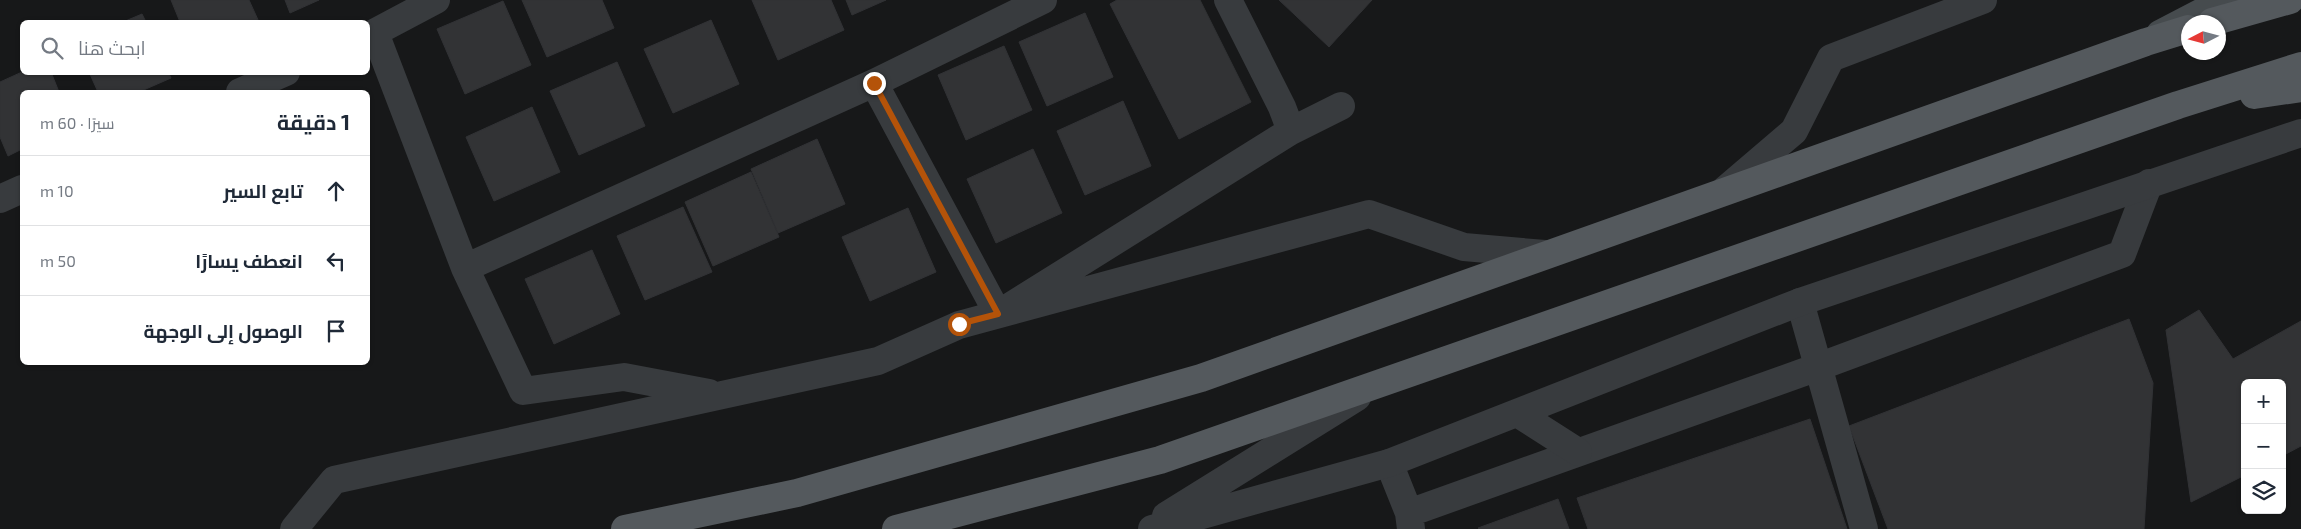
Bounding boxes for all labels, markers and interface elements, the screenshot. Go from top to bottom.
north arrow [2181,15,2226,60]
search box [20,20,370,75]
icon: search [38,34,66,62]
text: ابحث هنا [78,36,146,59]
route end [863,72,886,95]
text: 1 دقيقة [277,109,350,134]
text: سيرًا · 60 m [40,113,114,132]
icon: ahead [322,177,350,205]
text: تابع السير [223,179,303,202]
text: 10 m [40,181,74,200]
icon: left [322,247,350,275]
text: انعطف يسارًا [195,249,303,272]
text: 50 m [40,251,76,270]
route start [948,313,971,336]
icon: arrive [322,317,350,345]
text: الوصول إلى الوجهة [143,319,303,342]
map controls [2241,379,2286,514]
button: + [2241,379,2286,424]
button: − [2241,424,2286,469]
button: layers [2241,469,2286,514]

